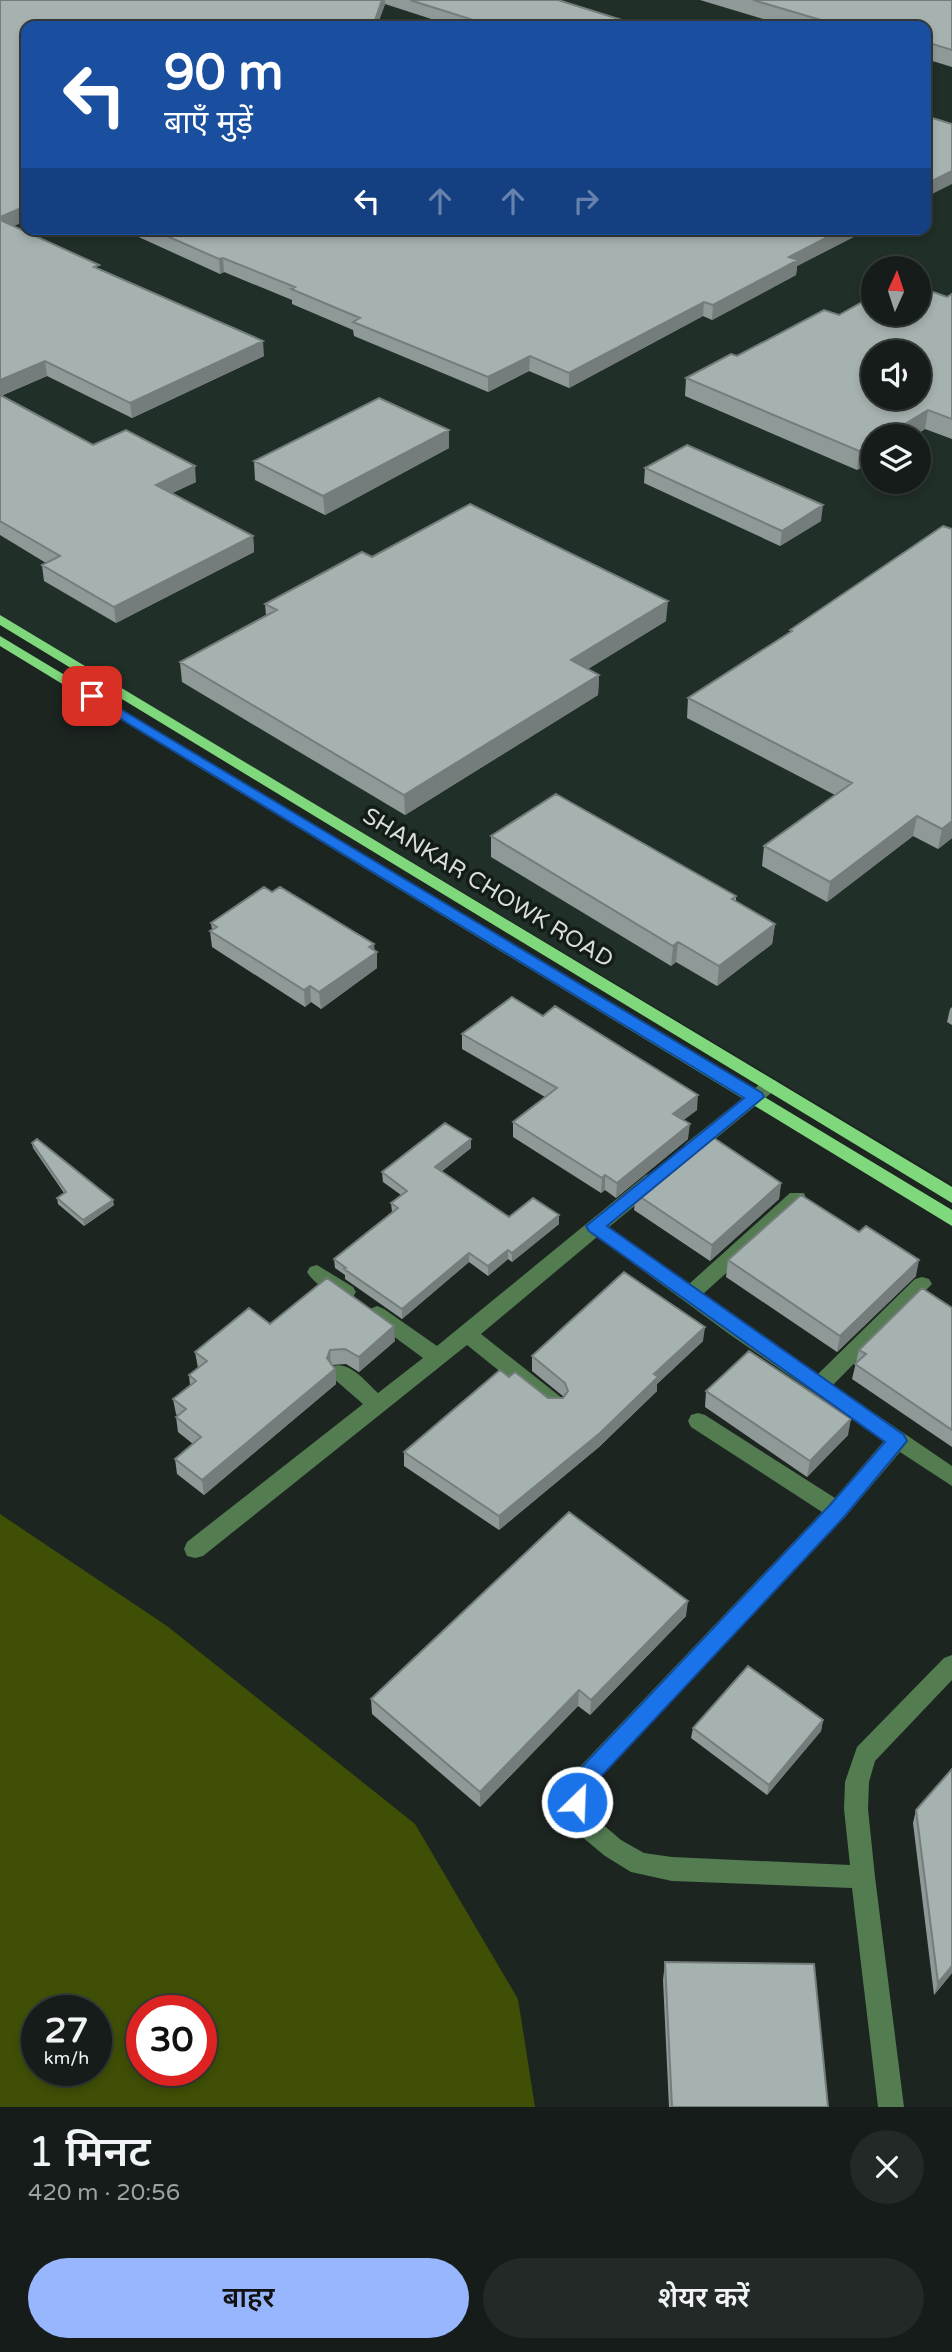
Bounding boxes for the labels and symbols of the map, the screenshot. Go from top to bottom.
north arrow [861,256,931,326]
pin [62,666,122,726]
street label: SHANKAR CHOWK ROAD [358,802,618,974]
position arrow [540,1765,614,1839]
speed limit sign: 30 [126,1995,217,2086]

